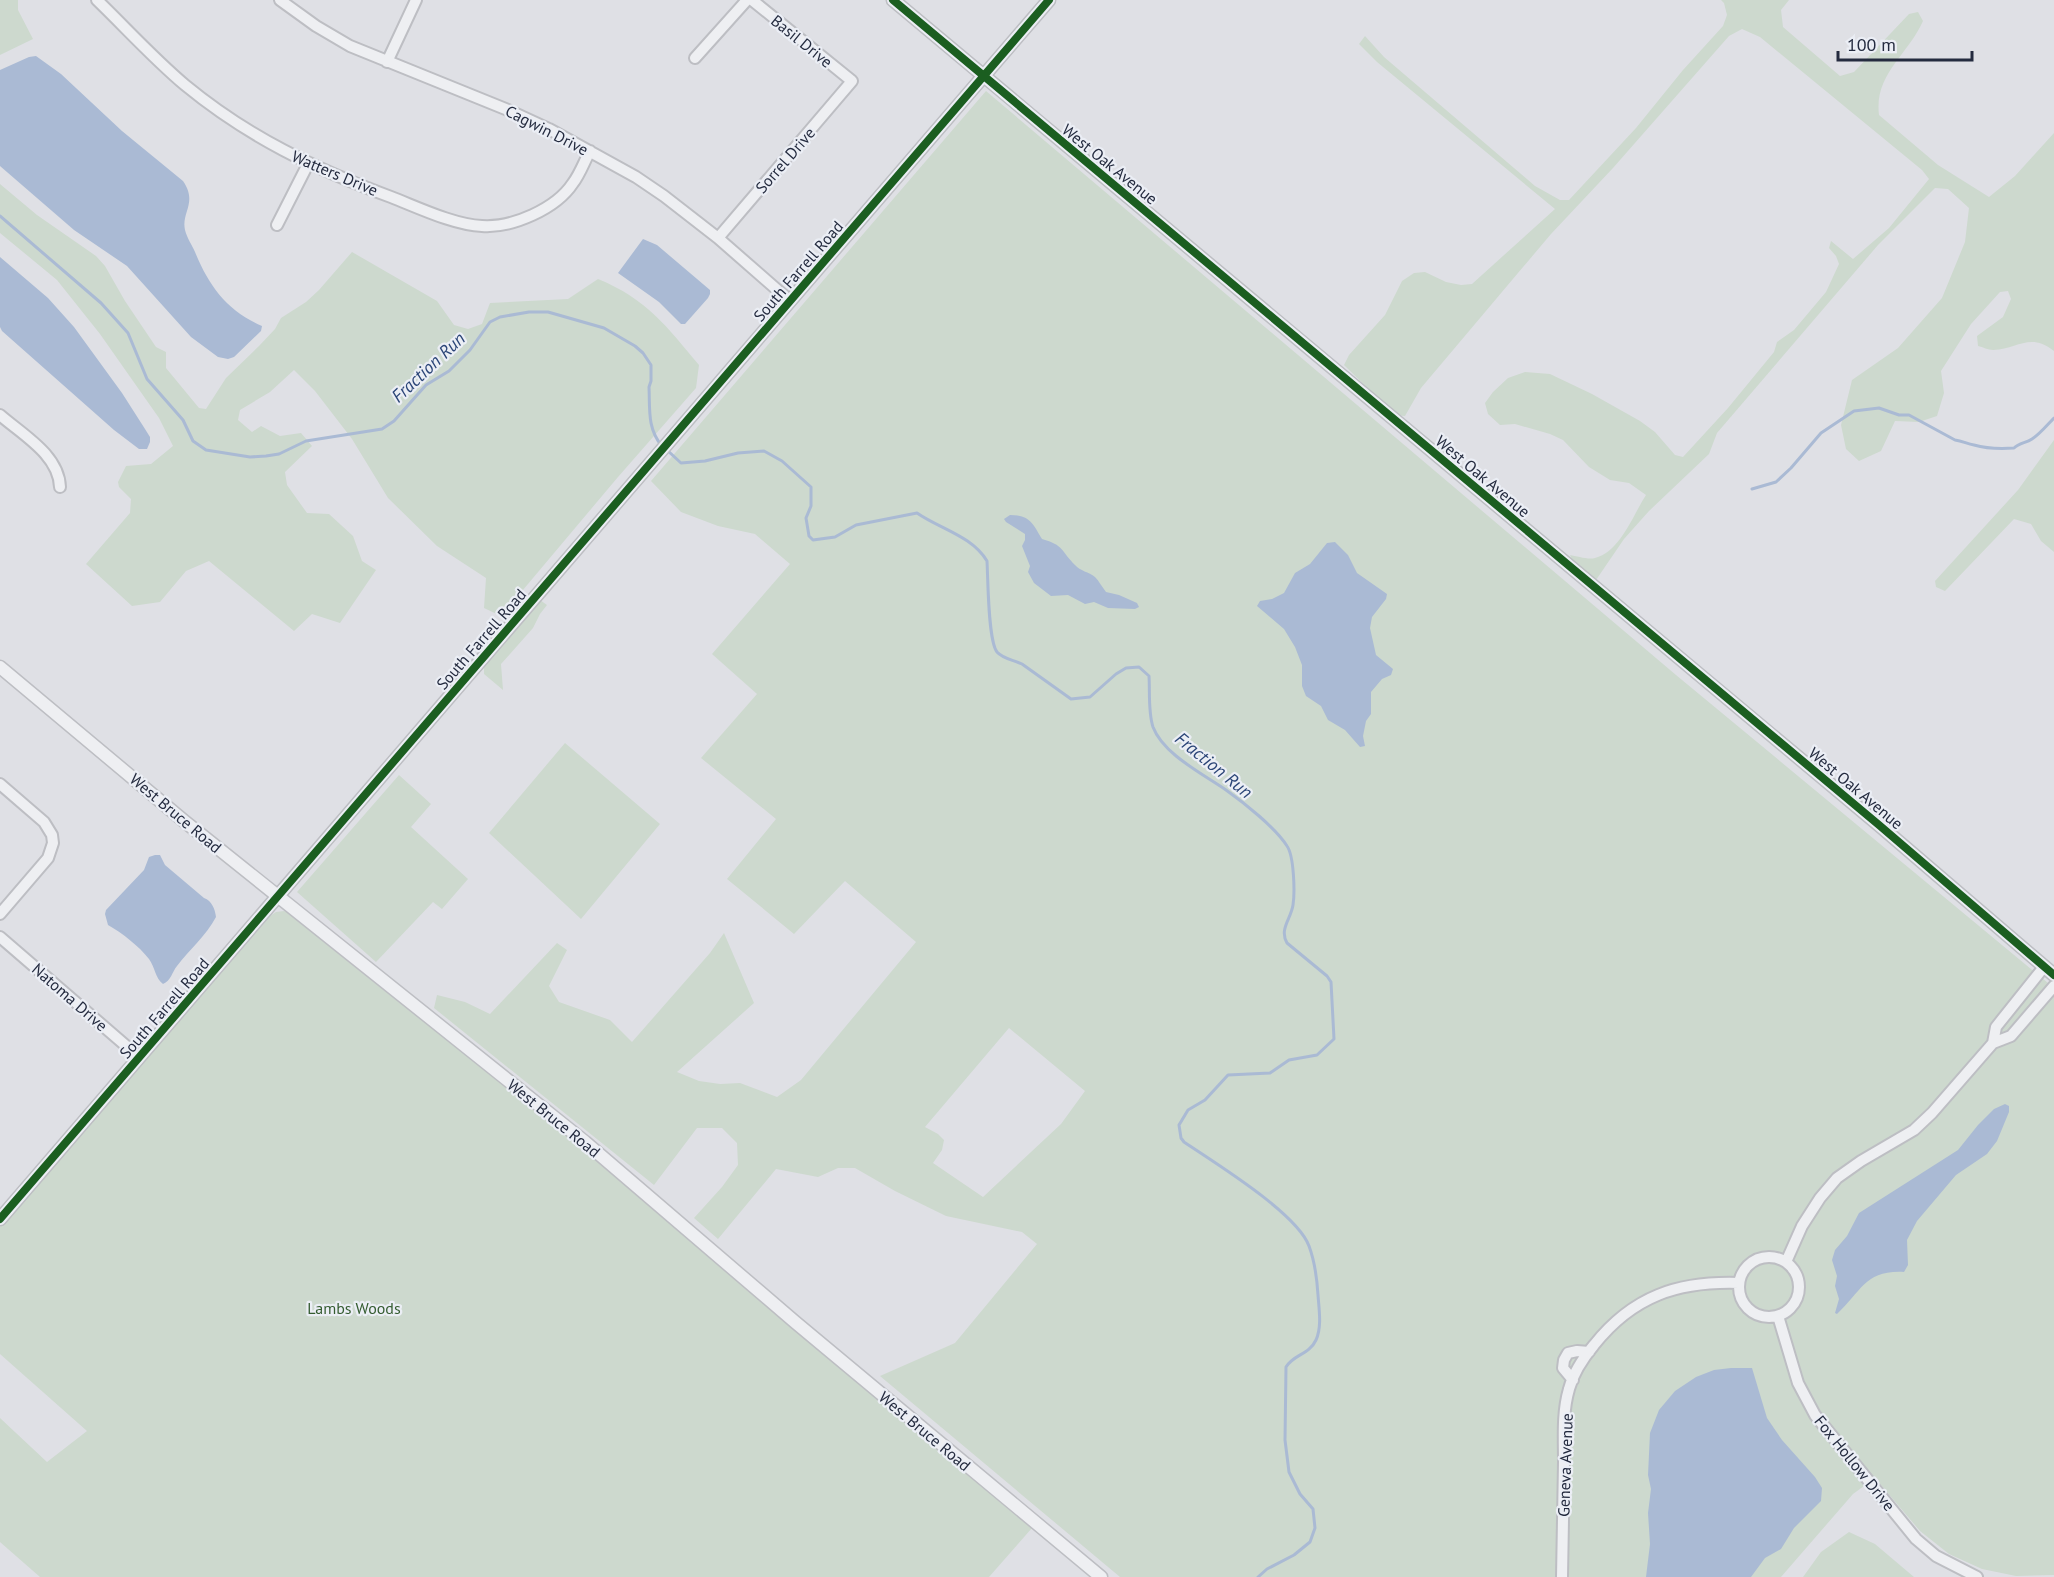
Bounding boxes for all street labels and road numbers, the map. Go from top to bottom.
street label: Basil Drive [767,10,837,72]
street label: Cagwin Drive [502,101,592,159]
street label: West Oak Avenue [1058,119,1162,209]
street label: Sorrel Drive [751,123,819,197]
street label: Watters Drive [289,146,381,200]
street label: South Farrell Road [749,217,847,325]
street label: West Oak Avenue [1432,431,1534,521]
street label: South Farrell Road [432,585,530,693]
street label: West Oak Avenue [1805,743,1907,833]
street label: West Bruce Road [126,769,226,857]
street label: South Farrell Road [115,954,213,1062]
street label: Natoma Drive [28,959,112,1035]
street label: West Bruce Road [504,1074,604,1162]
street label: West Bruce Road [875,1387,975,1475]
street label: Fox Hollow Drive [1810,1411,1900,1515]
street label: Geneva Avenue [1553,1413,1577,1517]

